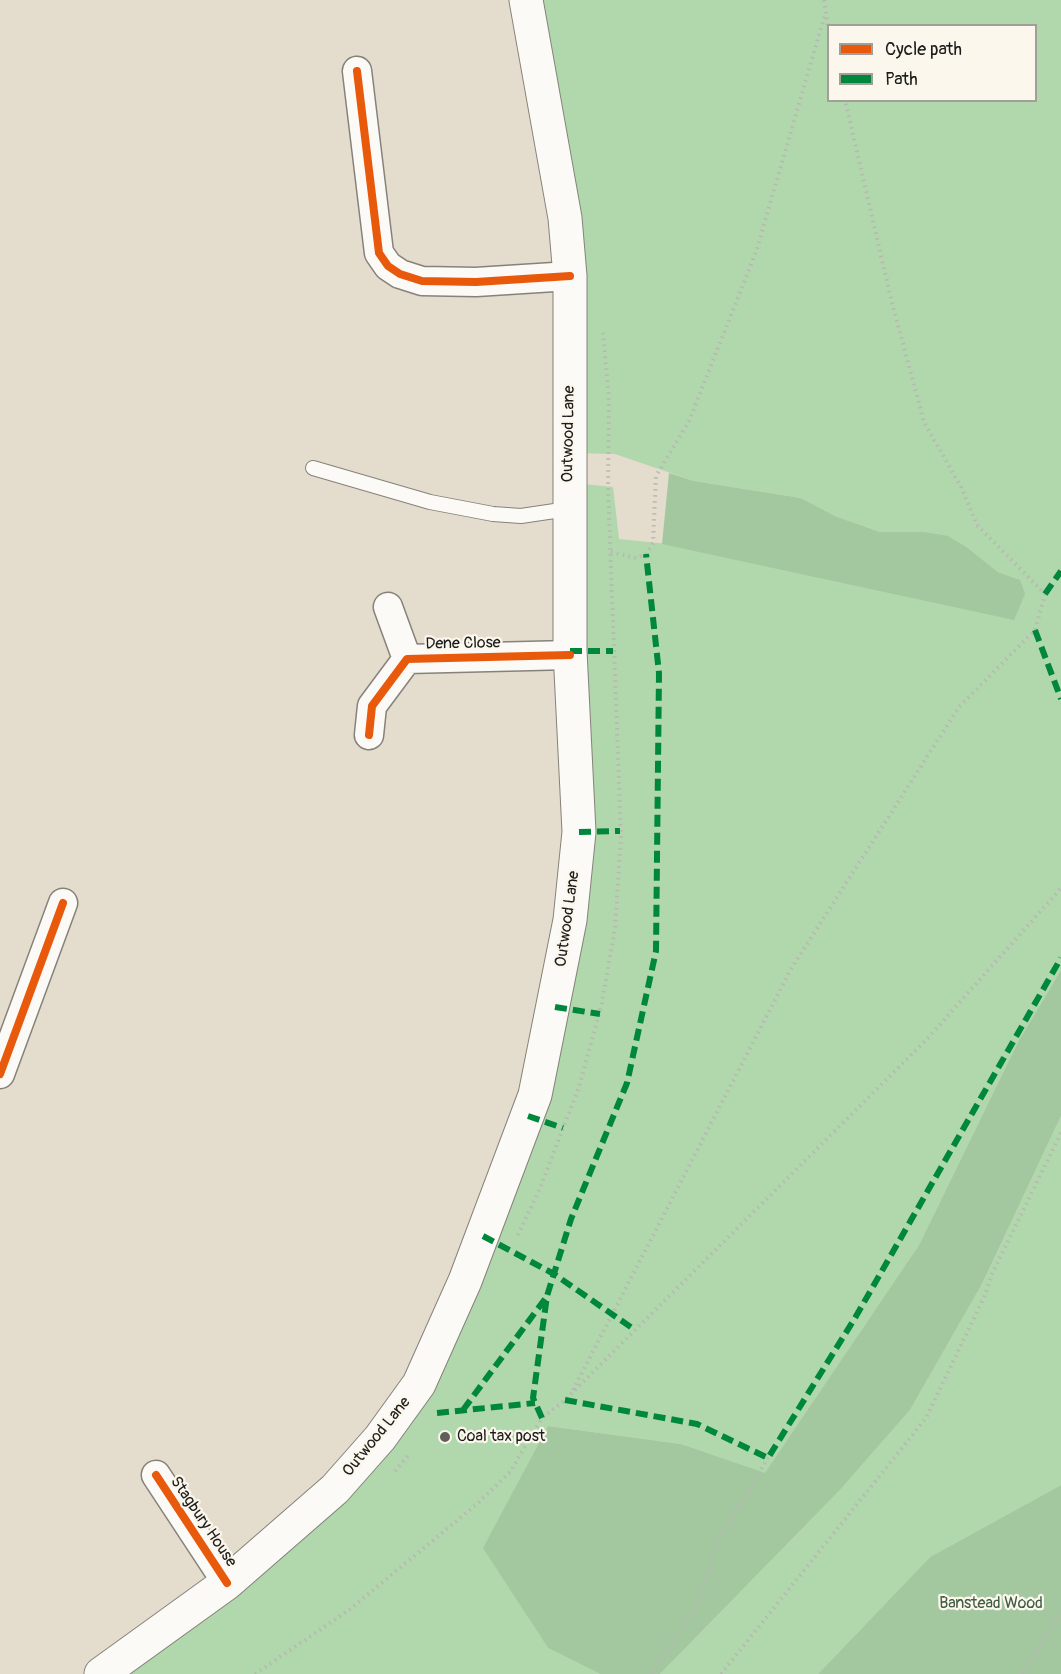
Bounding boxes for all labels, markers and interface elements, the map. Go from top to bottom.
legend [827,24,1037,102]
text: Cycle path [885,38,962,61]
text: Path [885,68,918,91]
street label: Outwood Lane [559,385,579,483]
street label: Dene Close [425,634,501,654]
street label: Outwood Lane [552,870,584,968]
street label: Outwood Lane [339,1393,415,1481]
place label: Coal tax post [457,1427,545,1447]
marker: Coal tax post [438,1430,452,1444]
street label: Stagbury House [166,1473,240,1571]
park label: Banstead Wood [939,1594,1043,1614]

